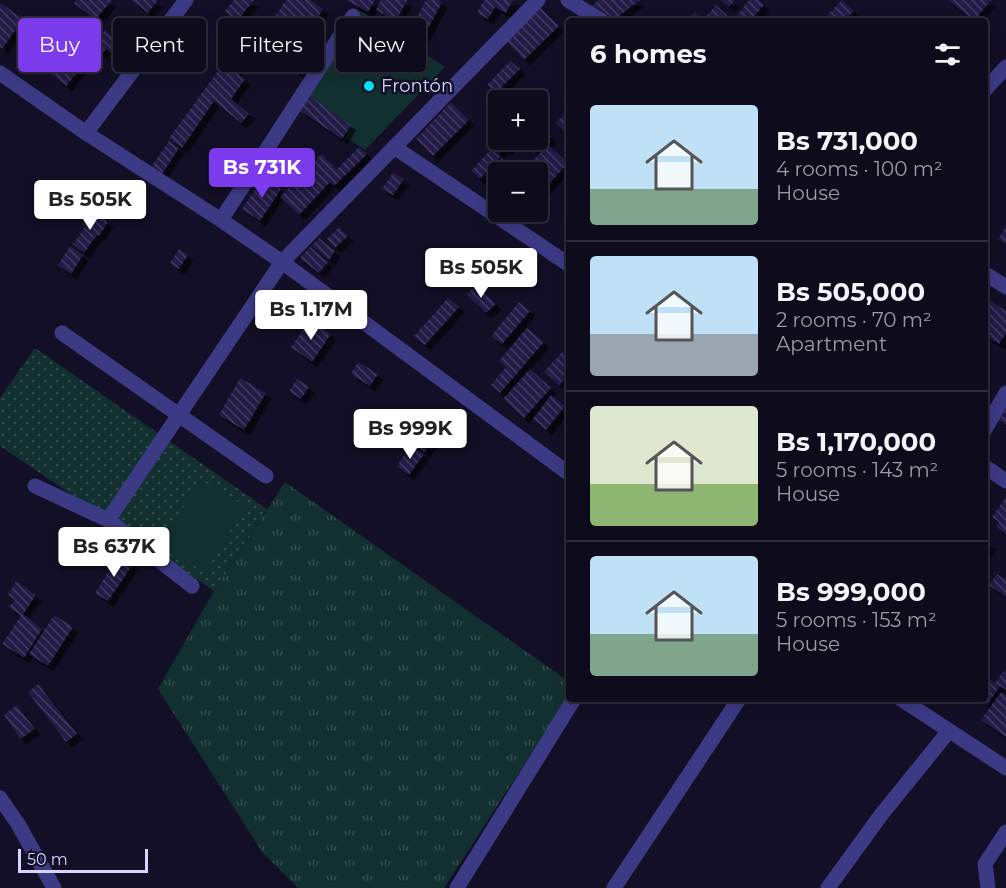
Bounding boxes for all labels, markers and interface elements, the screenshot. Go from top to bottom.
chip: Buy [18,18,101,72]
chip: Rent [113,18,206,72]
chip: Filters [218,18,324,72]
chip: New [336,18,426,72]
text: 6 homes [590,38,707,70]
icon: filters [931,38,964,71]
place label: Frontón [381,75,453,97]
marker: Frontón [362,79,376,93]
map controls [488,90,548,222]
button: + [488,90,548,150]
text: Bs 731,000 [776,125,918,157]
icon: home [638,129,710,201]
pin: Bs 731K [207,148,317,199]
text: Bs 731K [223,155,301,179]
text: 4 rooms · 100 m² [776,157,943,181]
button: − [488,162,548,222]
pin: Bs 505K [35,180,145,231]
text: House [776,181,840,205]
text: Bs 505K [48,187,132,211]
pin: Bs 505K [426,248,536,299]
text: Bs 505K [439,255,523,279]
text: Bs 505,000 [776,276,925,308]
icon: home [638,280,710,352]
pin: Bs 1.17M [249,290,373,341]
text: Bs 1.17M [269,297,353,321]
text: 2 rooms · 70 m² [776,308,932,332]
text: Apartment [776,332,887,356]
pin: Bs 999K [355,409,465,460]
text: Bs 999K [368,416,452,440]
text: Bs 1,170,000 [776,426,936,458]
icon: home [638,430,710,502]
text: 5 rooms · 143 m² [776,458,938,482]
text: House [776,482,840,506]
pin: Bs 637K [59,527,169,578]
text: Bs 637K [72,534,156,558]
text: Bs 999,000 [776,576,926,608]
icon: home [638,580,710,652]
text: 5 rooms · 153 m² [776,608,937,632]
text: House [776,632,840,656]
scale bar [18,846,148,874]
text: 50 m [27,850,68,869]

